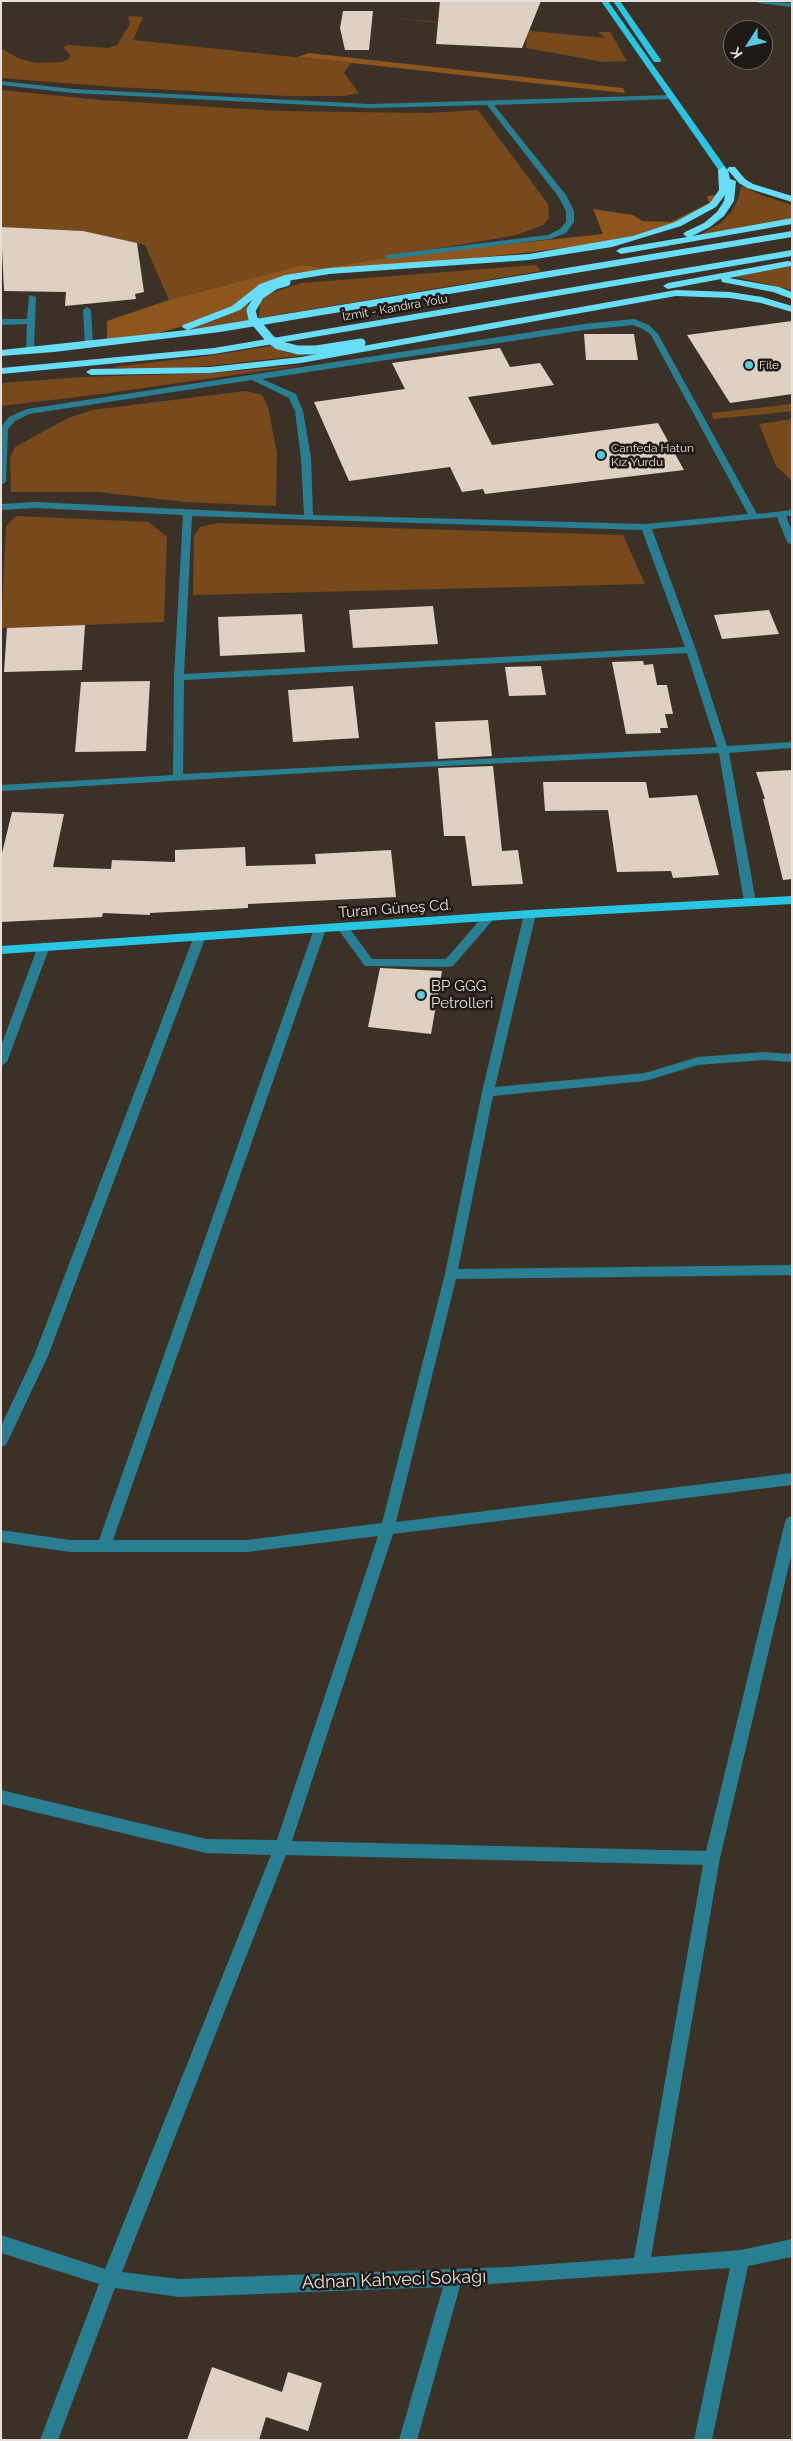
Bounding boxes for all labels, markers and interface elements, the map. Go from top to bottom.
north arrow [723,20,773,70]
text: K [727,45,746,61]
street label: İzmit - Kandıra Yolu [341,292,449,324]
place label: File [759,358,779,372]
marker: File [743,359,755,371]
place label: Canfeda Hatun Kız Yurdu [611,441,694,469]
marker: Canfeda Hatun Kız Yurdu [595,449,607,461]
street label: Turan Güneş Cd. [338,896,452,922]
place label: BP GGG Petrolleri [431,977,493,1012]
marker: BP GGG Petrolleri [415,989,427,1001]
street label: Adnan Kahveci Sokağı [301,2266,487,2294]

